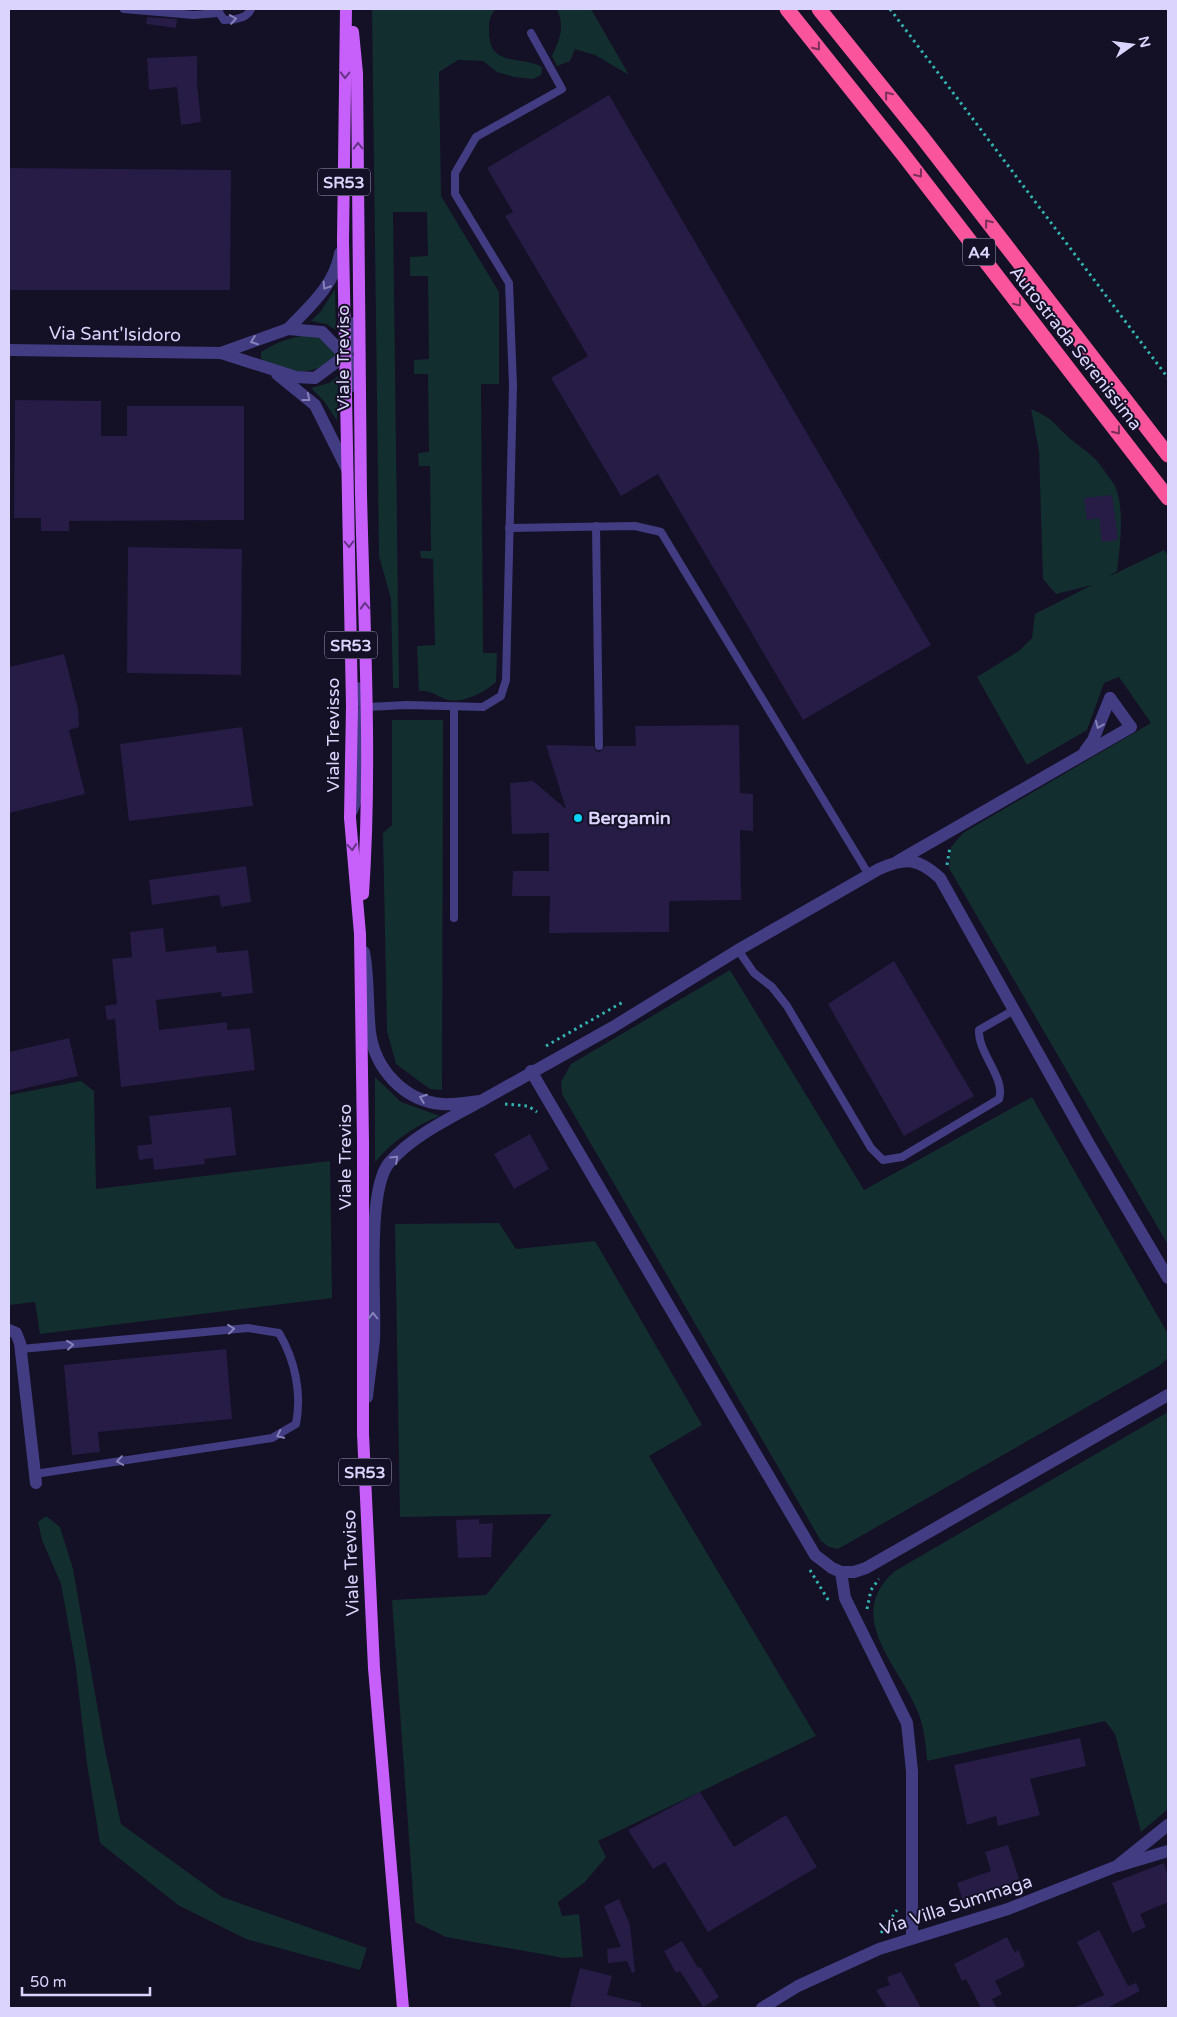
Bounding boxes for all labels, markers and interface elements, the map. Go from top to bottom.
one-way arrow [229,14,237,25]
north arrow [1107,20,1157,70]
text: N [1135,34,1154,49]
one-way arrow [812,41,820,50]
one-way arrow [340,71,351,79]
one-way arrow [886,92,894,101]
one-way arrow [353,142,363,150]
road number: SR53 [318,168,370,196]
one-way arrow [913,168,921,177]
one-way arrow [986,220,994,229]
road number: A4 [963,238,995,266]
street label: Autostrada Serenissima [1005,261,1147,435]
one-way arrow [323,280,332,290]
one-way arrow [1012,297,1021,307]
street label: Viale Treviso [332,305,354,411]
street label: Via Sant'Isidoro [49,322,181,346]
one-way arrow [250,335,259,345]
one-way arrow [301,393,310,401]
one-way arrow [1112,425,1120,434]
one-way arrow [343,540,354,548]
one-way arrow [360,602,370,610]
road number: SR53 [325,632,377,658]
street label: Viale Trevisso [322,677,344,793]
one-way arrow [1094,720,1105,729]
place label: Bergamin [588,807,671,829]
marker: Bergamin [572,812,584,824]
one-way arrow [347,843,358,851]
one-way arrow [419,1094,428,1105]
street label: Viale Treviso [334,1104,356,1210]
one-way arrow [389,1156,398,1165]
one-way arrow [368,1312,379,1320]
one-way arrow [228,1324,236,1335]
one-way arrow [66,1340,74,1351]
one-way arrow [276,1428,285,1439]
one-way arrow [116,1456,124,1466]
road number: SR53 [339,1458,391,1485]
street label: Viale Treviso [338,1509,364,1617]
street label: Via Villa Summaga [877,1870,1035,1940]
scale bar [22,1964,150,1996]
text: 50 m [30,1973,67,1991]

